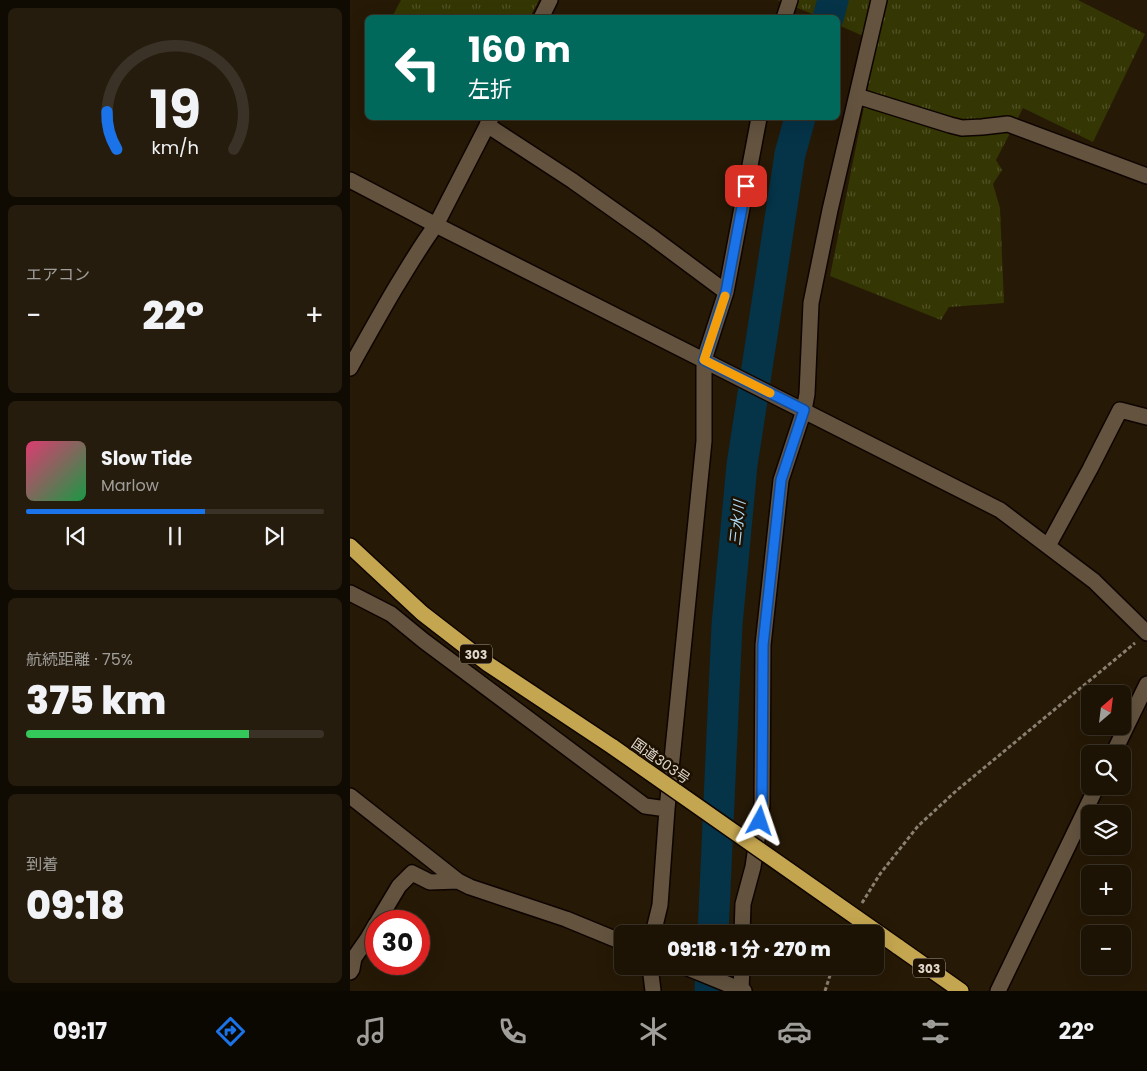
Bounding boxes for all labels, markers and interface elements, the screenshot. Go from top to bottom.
text: 160 m [468,25,571,74]
icon: left [385,35,450,100]
text: 19 [149,73,201,146]
text: 左折 [468,74,512,105]
text: km/h [151,135,199,160]
pin [725,165,767,207]
icon: arrive [732,172,760,200]
text: エアコン [26,263,90,286]
text: 22° [142,289,204,342]
text: − [26,296,41,335]
text: + [305,296,324,335]
text: Slow Tide [101,445,192,472]
text: Marlow [101,474,159,497]
water label: 三水川 [724,498,750,546]
icon: previous [62,522,90,550]
icon: pause [161,522,189,550]
icon: next [260,522,288,550]
road number: 303 [460,644,492,664]
text: 航続距離 · 75% [26,648,133,671]
text: 375 km [26,674,166,727]
north arrow [1081,685,1131,735]
map controls [1081,685,1131,975]
street label: 国道303号 [628,734,694,788]
button: search [1081,745,1131,795]
position arrow [733,794,785,846]
button: layers [1081,805,1131,855]
text: 到着 [26,853,58,876]
button: + [1081,865,1131,915]
text: 09:18 [26,879,125,932]
speed limit sign: 30 [365,910,430,975]
button: − [1081,925,1131,975]
text: 09:18 · 1 分 · 270 m [667,936,831,963]
road number: 303 [913,958,945,978]
icon: directions [213,1014,248,1049]
icon: music [354,1014,389,1049]
icon: phone [495,1014,530,1049]
icon: climate [636,1014,671,1049]
icon: car [777,1014,812,1049]
icon: filters [918,1014,953,1049]
text: 09:17 [53,1016,107,1047]
text: 22° [1059,1016,1094,1047]

